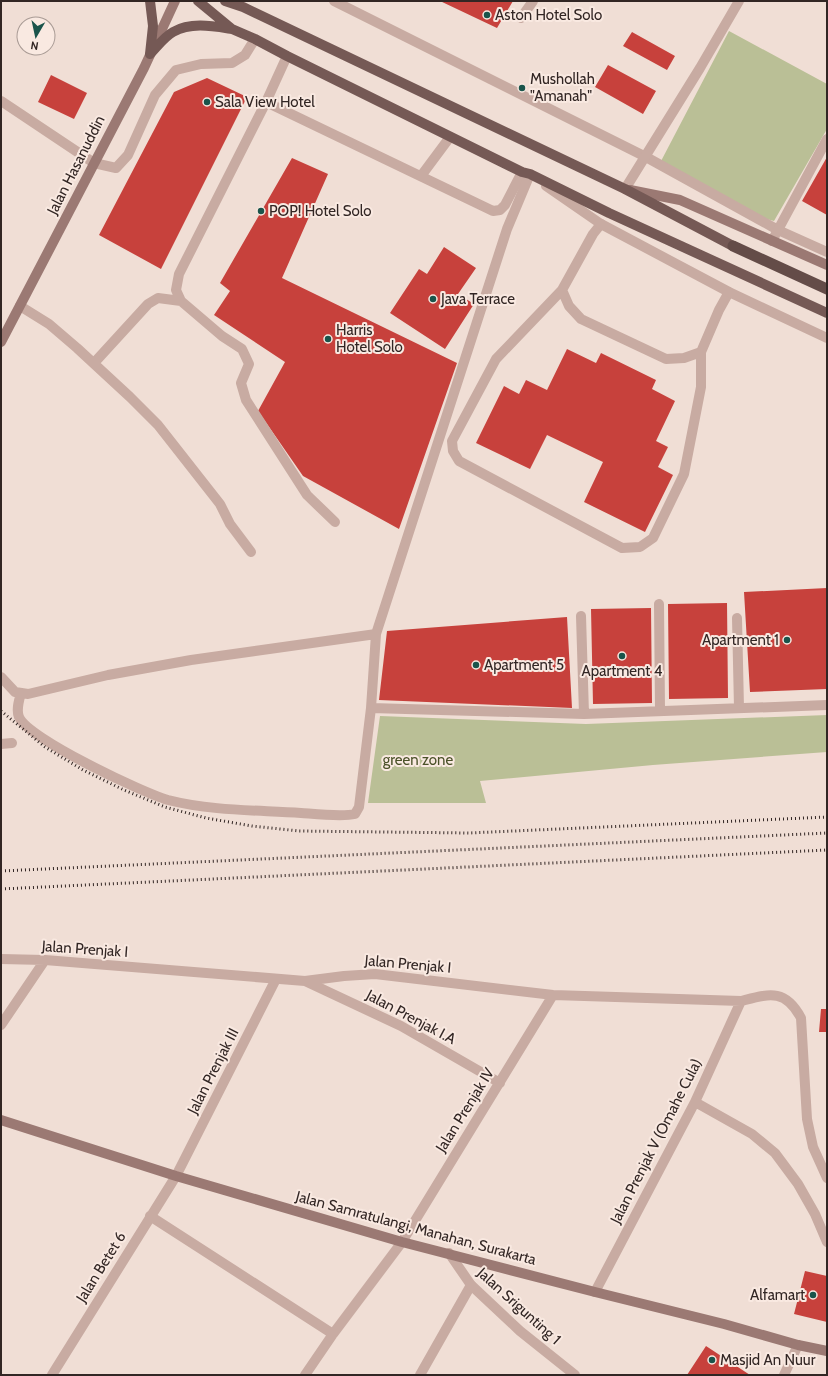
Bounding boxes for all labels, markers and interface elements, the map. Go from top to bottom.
place label: Aston Hotel Solo [495,6,602,24]
marker: Aston Hotel Solo [482,10,492,20]
north arrow [16,16,56,56]
text: N [29,38,39,53]
place label: Mushollah "Amanah" [530,70,595,105]
marker: Mushollah "Amanah" [517,83,527,93]
place label: Sala View Hotel [215,93,315,111]
marker: Sala View Hotel [202,97,212,107]
street label: Jalan Hasanuddin [43,112,109,218]
place label: POP! Hotel Solo [269,202,372,220]
marker: POP! Hotel Solo [256,206,266,216]
place label: Java Terrace [440,290,515,308]
marker: Java Terrace [428,294,438,304]
place label: Harris Hotel Solo [336,321,403,356]
marker: Harris Hotel Solo [323,334,333,344]
place label: Apartment 1 [702,631,779,649]
marker: Apartment 1 [782,635,792,645]
marker: Apartment 4 [617,651,627,661]
place label: Apartment 5 [484,656,564,674]
marker: Apartment 5 [471,660,481,670]
place label: Apartment 4 [582,662,663,680]
park label: green zone [383,751,453,769]
street label: Jalan Prenjak I [40,937,129,961]
street label: Jalan Prenjak I [363,951,452,977]
street label: Jalan Prenjak I.A [362,985,460,1049]
street label: Jalan Prenjak III [183,1025,242,1118]
street label: Jalan Prenjak V (Omahe Cula) [606,1055,706,1227]
street label: Jalan Prenjak IV [431,1064,498,1156]
street label: Jalan Samratulangi, Manahan, Surakarta [293,1187,539,1269]
street label: Jalan Betet 6 [72,1228,130,1306]
street label: Jalan Srigunting 1 [473,1263,564,1348]
place label: Alfamart [750,1286,805,1304]
marker: Alfamart [808,1290,818,1300]
place label: Masjid An Nuur [720,1351,816,1369]
marker: Masjid An Nuur [707,1355,717,1365]

